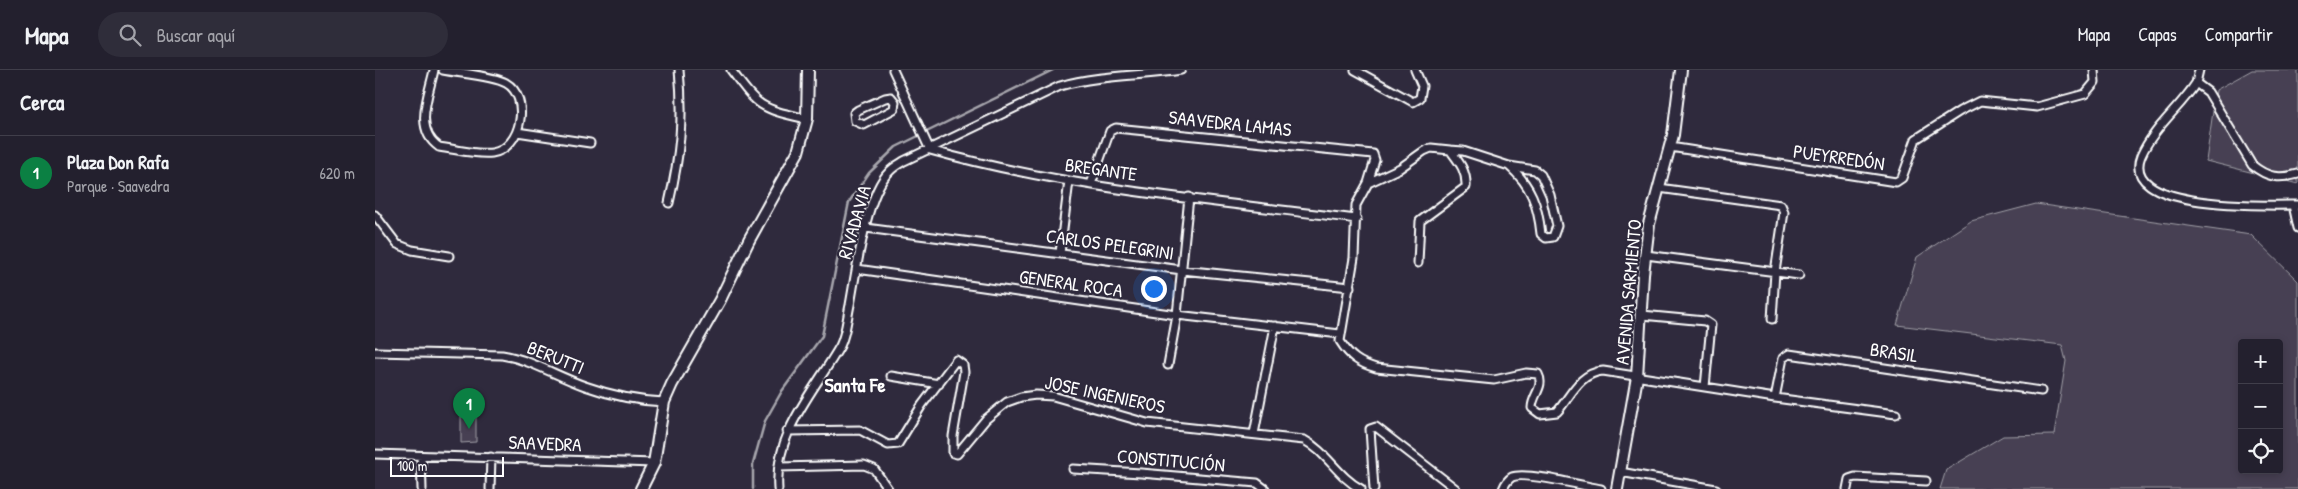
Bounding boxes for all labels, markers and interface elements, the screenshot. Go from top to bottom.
search box [98,12,448,57]
text: Mapa [25,19,68,51]
icon: search [116,21,144,49]
text: Buscar aquí [156,22,236,48]
text: Mapa [2078,22,2110,47]
text: Capas [2138,22,2177,47]
text: Compartir [2205,22,2273,47]
text: Cerca [20,88,64,117]
street label: SAAVEDRA LAMAS [1167,104,1293,142]
street label: PUEYRREDÓN [1792,138,1886,176]
text: Plaza Don Rafa [67,149,169,175]
street label: BREGANTE [1063,151,1139,187]
text: 1 [33,162,39,184]
text: 620 m [319,162,355,184]
text: Parque · Saavedra [67,175,169,197]
street label: RIVADAVIA [831,182,877,262]
street label: AVENIDA SARMIENTO [1609,218,1647,366]
street label: CARLOS PELEGRINI [1044,222,1176,266]
street label: GENERAL ROCA [1018,263,1124,303]
your location [1141,276,1167,302]
street label: BERUTTI [524,334,588,380]
street label: BRASIL [1869,336,1919,368]
map controls [2238,339,2283,474]
button: + [2238,339,2283,384]
street label: JOSE INGENIEROS [1043,369,1168,419]
district label: Santa Fe [825,371,885,398]
button: − [2238,384,2283,429]
pin: 1 [453,388,485,429]
street label: SAAVEDRA [508,429,582,457]
button: locate [2238,429,2283,474]
street label: CONSTITUCIÓN [1116,442,1226,478]
scale bar [390,454,504,477]
text: 100 m [397,456,427,475]

